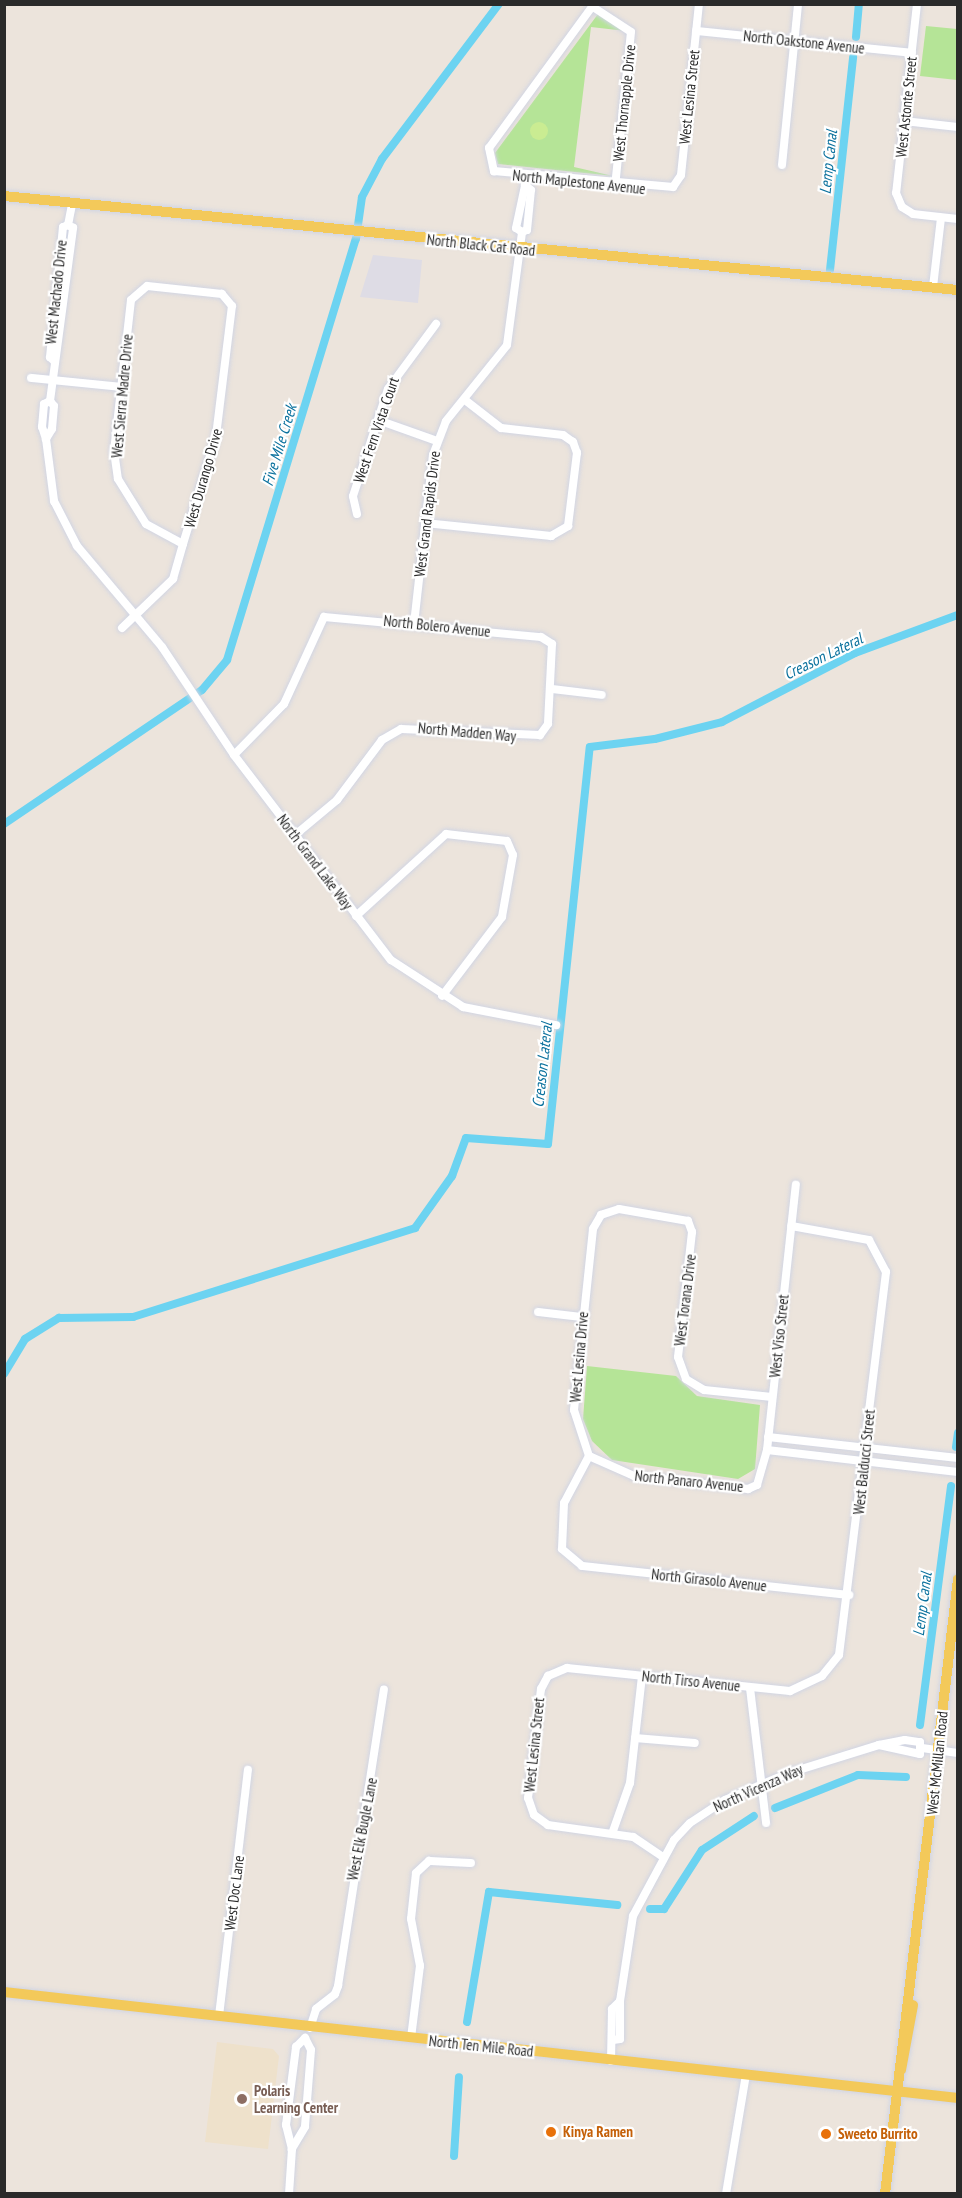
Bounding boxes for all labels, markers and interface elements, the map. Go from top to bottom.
street label: North Oakstone Avenue [742,27,866,57]
street label: West Thornapple Drive [609,43,639,163]
street label: West Lesina Street [675,49,703,145]
street label: West Astonte Street [892,55,920,159]
water label: Lemp Canal [815,129,841,195]
street label: North Maplestone Avenue [511,166,647,198]
street label: North Black Cat Road [426,230,536,260]
street label: West Machado Drive [42,239,70,345]
street label: West Sierra Madre Drive [108,333,136,459]
street label: West Fern Vista Court [349,375,403,485]
water label: Five Mile Creek [257,402,301,488]
street label: West Durango Drive [180,426,226,530]
street label: West Grand Rapids Drive [410,450,444,578]
street label: North Bolero Avenue [382,611,492,641]
water label: Creason Lateral [780,629,866,683]
street label: North Madden Way [417,719,517,745]
street label: North Grand Lake Way [273,811,357,913]
water label: Creason Lateral [528,1022,556,1108]
street label: West Torana Drive [670,1253,700,1347]
street label: West Viso Street [766,1293,792,1379]
street label: West Lesina Drive [566,1311,592,1403]
street label: West Balducci Street [850,1409,878,1515]
street label: North Panaro Avenue [634,1466,744,1496]
street label: North Girasolo Avenue [650,1565,768,1595]
water label: Lemp Canal [909,1571,935,1637]
street label: North Tirso Avenue [641,1667,741,1695]
street label: West Lesina Street [520,1697,548,1793]
street label: West McMillan Road [923,1710,951,1816]
street label: North Vicenza Way [710,1760,806,1816]
street label: West Elk Bugle Lane [343,1776,381,1882]
street label: West Doc Lane [220,1854,248,1932]
street label: North Ten Mile Road [428,2032,534,2060]
place label: Polaris Learning Center [254,2081,338,2116]
marker: Polaris Learning Center [235,2092,249,2106]
place label: Kinya Ramen [563,2123,633,2141]
marker: Kinya Ramen [544,2125,558,2139]
place label: Sweeto Burrito [838,2125,918,2143]
marker: Sweeto Burrito [819,2127,833,2141]

